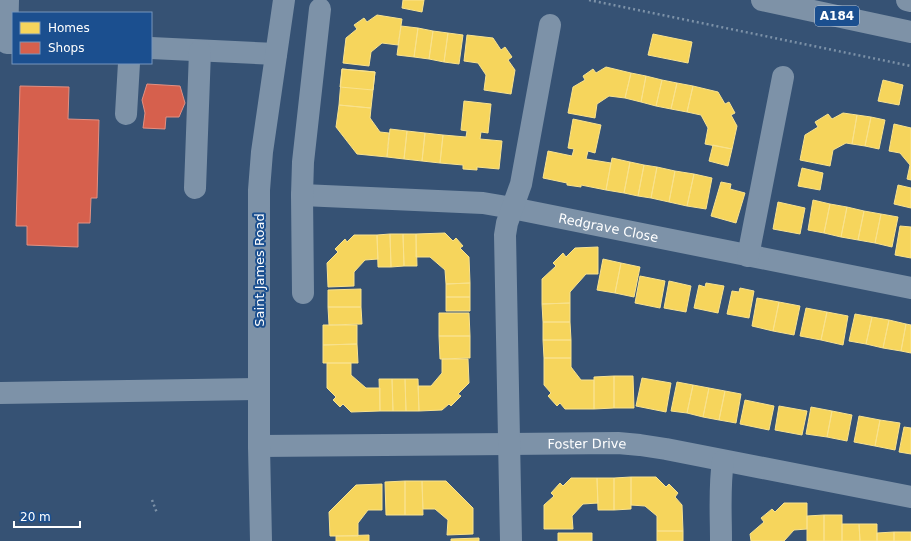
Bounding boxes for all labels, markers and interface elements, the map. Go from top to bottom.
road number: A184 [815,6,859,26]
legend [12,12,152,64]
text: Homes [48,21,90,35]
text: Shops [48,41,84,55]
street label: Redgrave Close [557,210,660,245]
street label: Saint James Road [252,213,267,327]
street label: Foster Drive [547,435,627,451]
scale bar [14,503,80,529]
text: 20 m [20,510,51,524]

